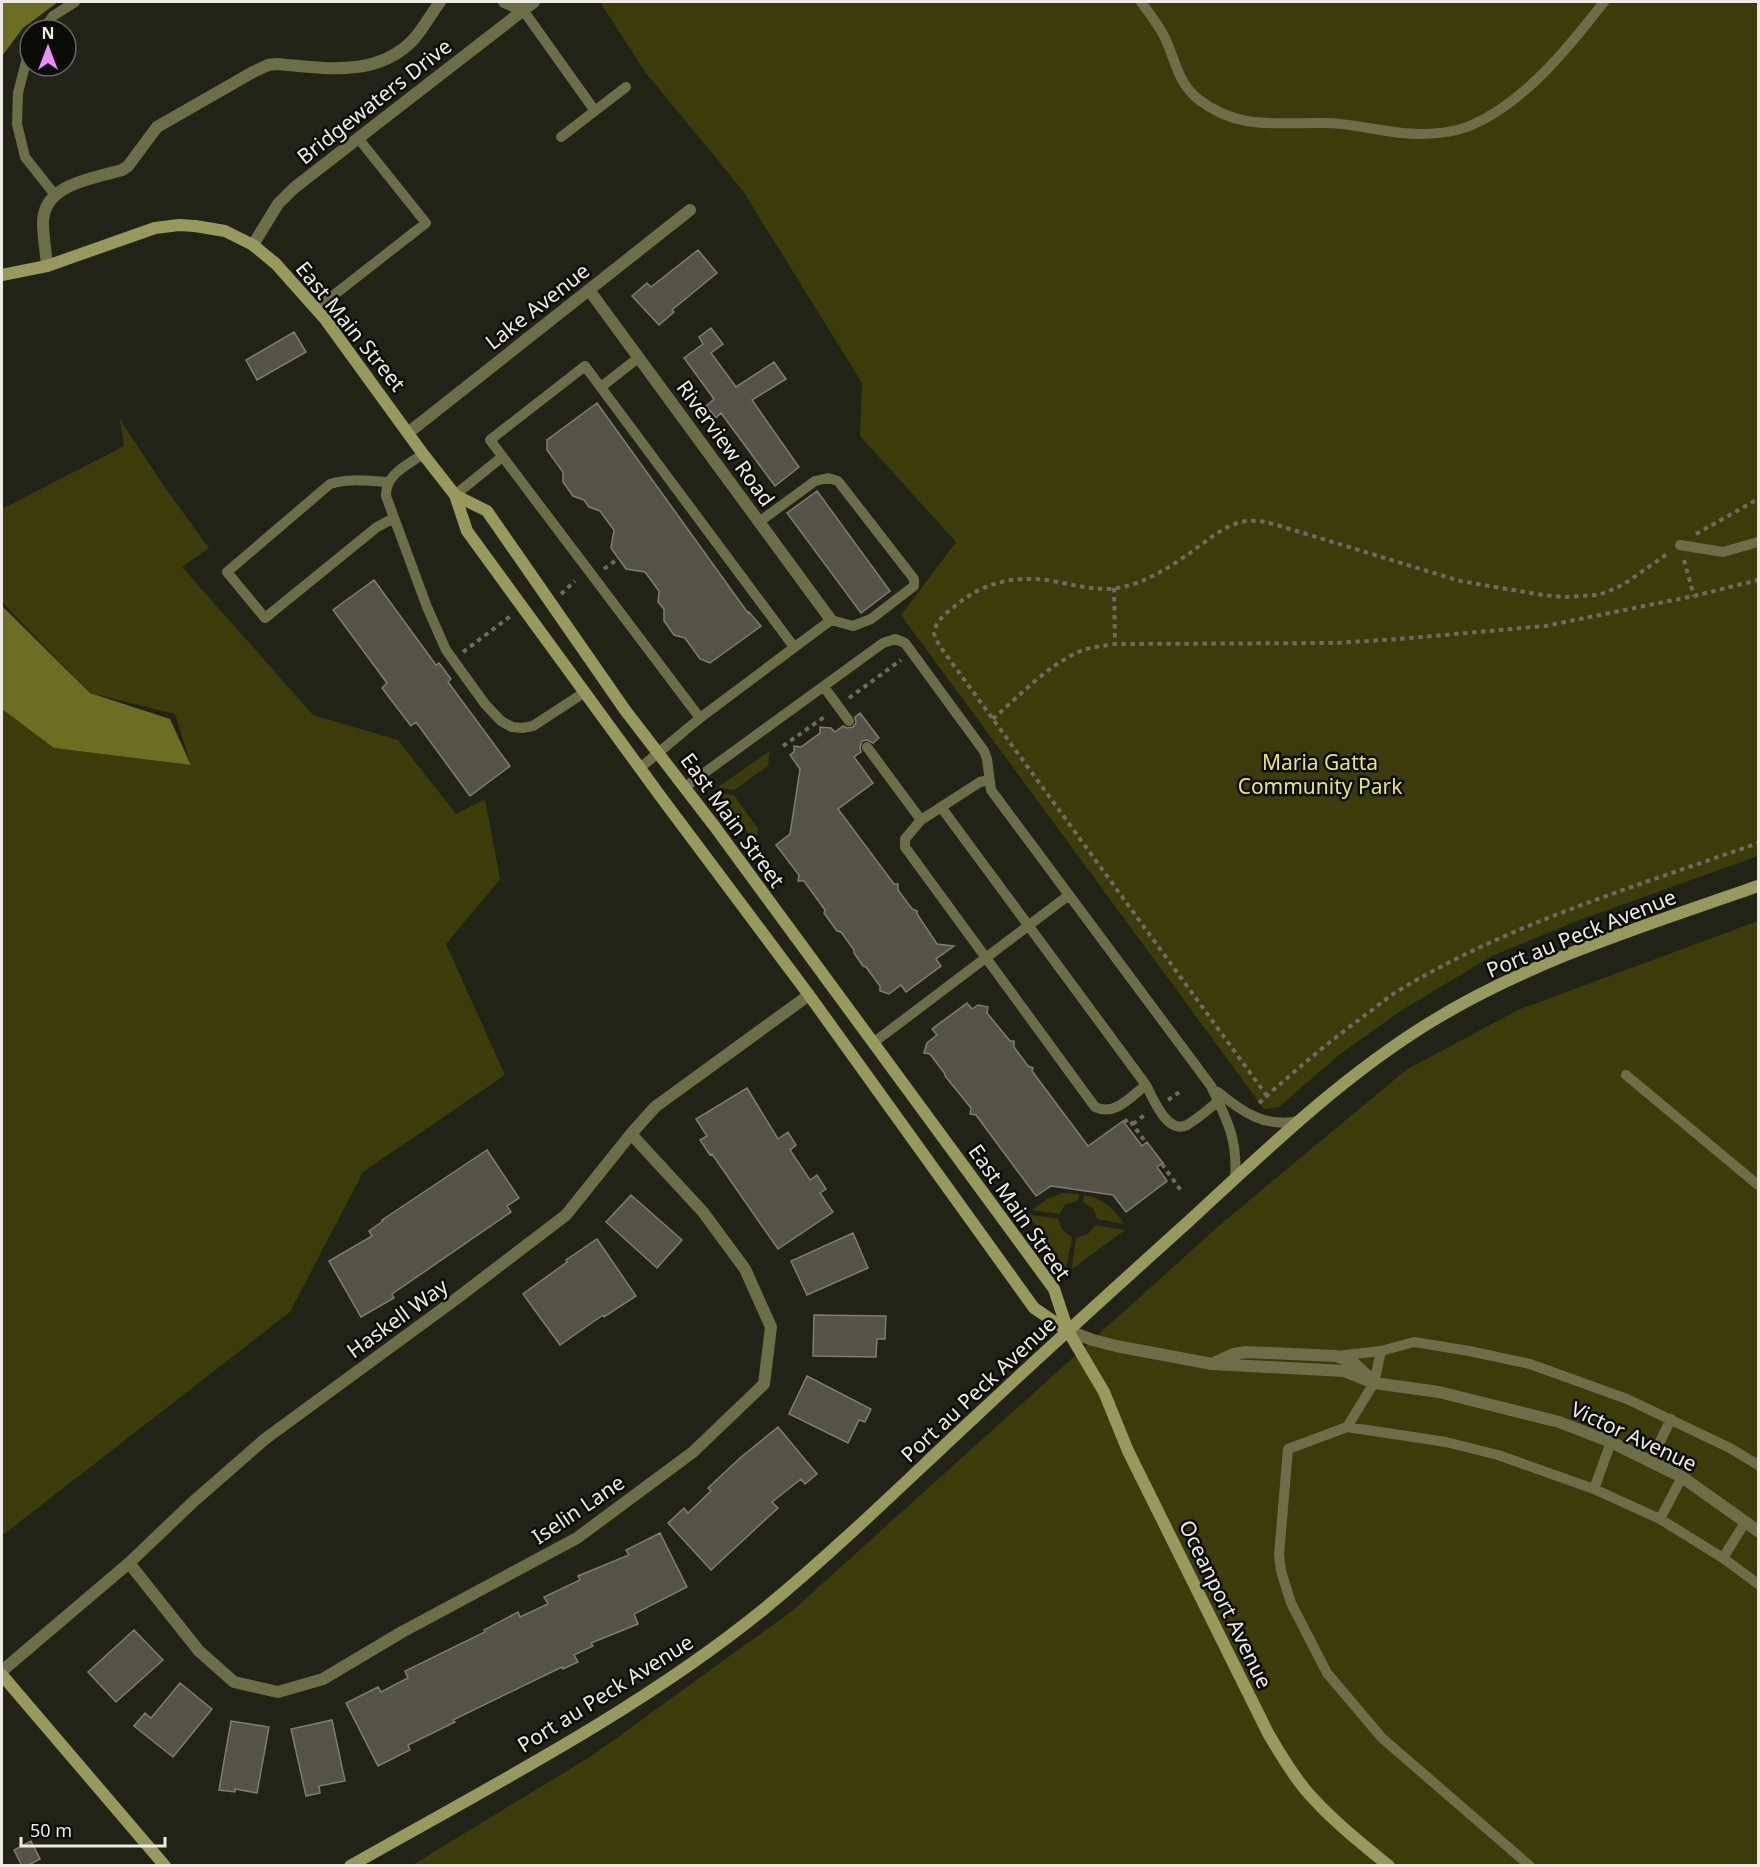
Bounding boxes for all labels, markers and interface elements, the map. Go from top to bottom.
north arrow [18,18,78,78]
text: N [41,22,55,44]
street label: Bridgewaters Drive [291,32,457,170]
street label: East Main Street [290,255,412,397]
street label: Lake Avenue [479,256,595,356]
street label: Riverview Road [671,374,781,512]
street label: East Main Street [675,747,792,893]
park label: Maria Gatta Community Park [1238,748,1403,800]
street label: Port au Peck Avenue [1482,882,1680,984]
street label: East Main Street [963,1138,1078,1286]
street label: Haskell Way [341,1272,453,1364]
street label: Port au Peck Avenue [894,1310,1062,1468]
street label: Victor Avenue [1566,1395,1702,1477]
street label: Iselin Lane [526,1468,630,1550]
street label: Oceanport Avenue [1173,1515,1279,1693]
street label: Port au Peck Avenue [512,1628,698,1758]
scale bar [21,1810,165,1848]
text: 50 m [30,1818,72,1842]

